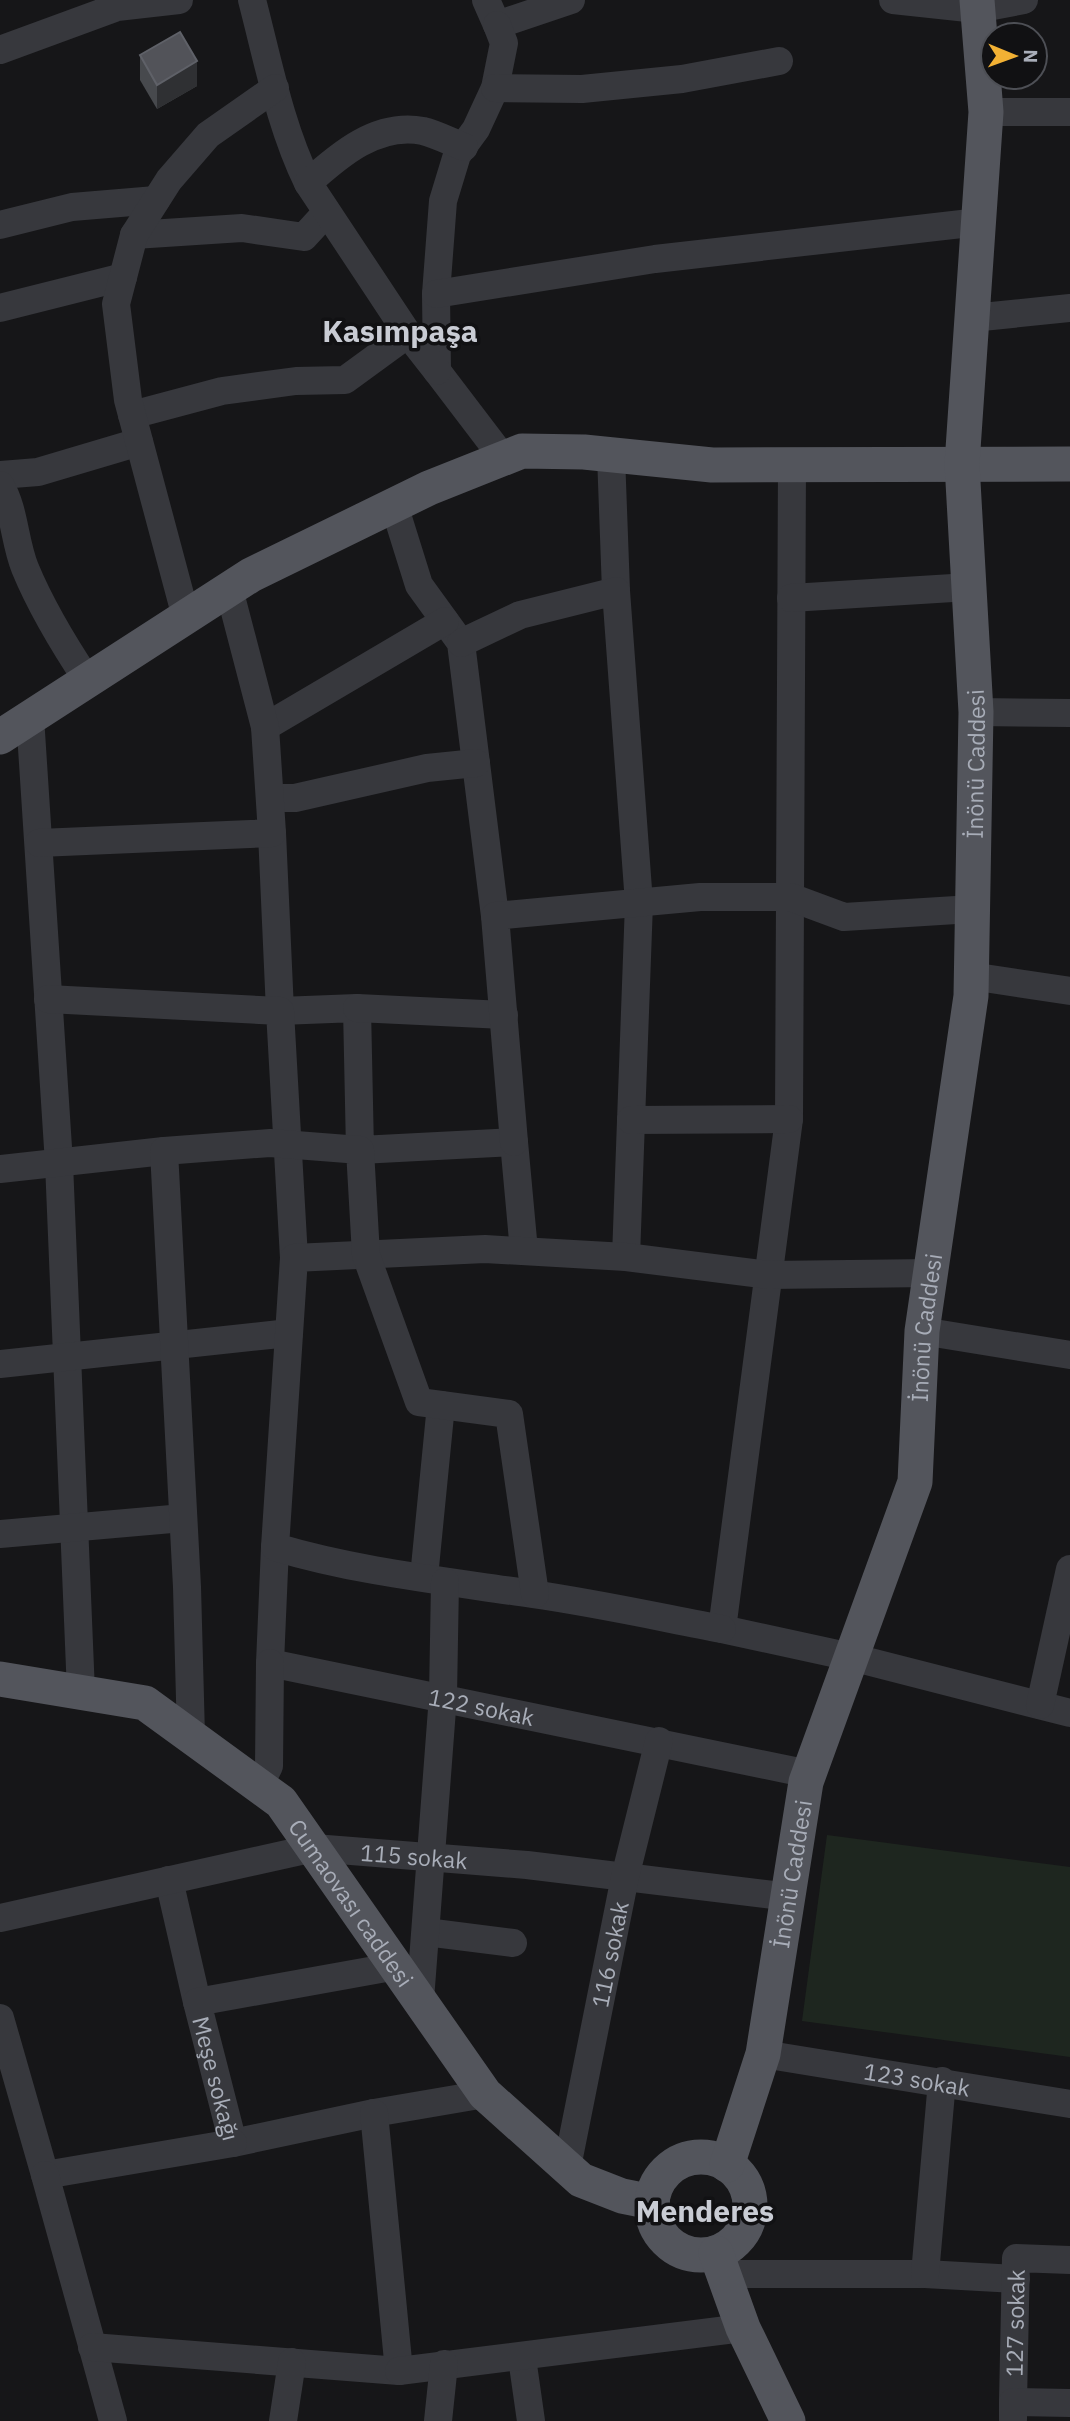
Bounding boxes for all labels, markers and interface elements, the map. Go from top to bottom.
north arrow [979,21,1049,91]
text: N [1019,49,1043,63]
district label: Kasımpaşa [322,311,478,350]
street label: İnönü Caddesi [959,688,991,839]
street label: İnönü Caddesi [904,1251,948,1403]
street label: 122 sokak [426,1681,537,1732]
street label: İnönü Caddesi [765,1798,818,1950]
street label: Cumaovası caddesi [282,1813,420,1993]
street label: 115 sokak [359,1837,469,1875]
street label: 116 sokak [584,1899,635,2010]
street label: Meşe sokağı [186,2013,247,2144]
street label: 123 sokak [862,2056,972,2103]
district label: Menderes [636,2191,774,2230]
street label: 127 sokak [999,2269,1031,2377]

